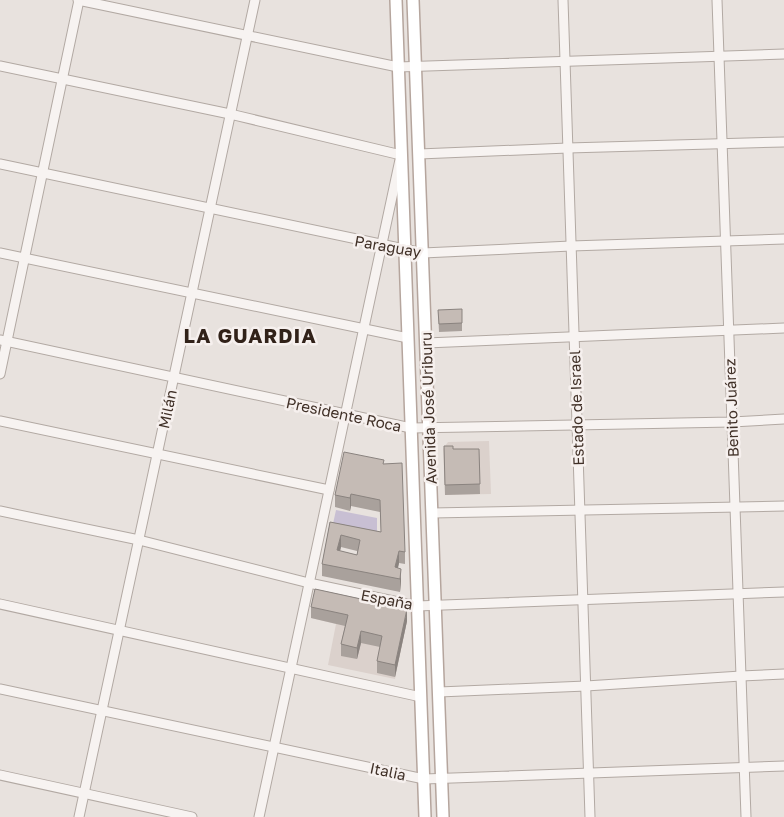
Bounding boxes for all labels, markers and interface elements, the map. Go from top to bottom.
street label: Paraguay [353,231,423,261]
district label: LA GUARDIA [183,323,317,347]
street label: Avenida José Uriburu [416,332,440,484]
street label: Estado de Israel [565,350,587,466]
street label: Benito Juárez [720,358,742,458]
street label: Milán [154,388,180,430]
street label: Presidente Roca [285,393,403,435]
street label: España [360,585,414,613]
street label: Italia [368,758,408,784]

